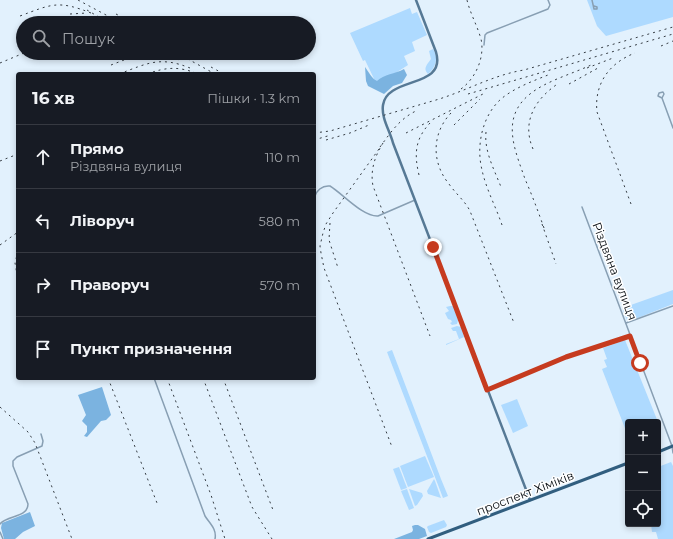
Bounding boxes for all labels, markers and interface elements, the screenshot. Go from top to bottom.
search box [16,16,316,60]
icon: search [30,27,52,49]
text: Пошук [62,29,115,48]
text: 16 хв [32,88,75,108]
text: Пішки · 1.3 km [207,90,300,106]
text: Прямо [70,139,124,158]
icon: ahead [32,146,54,168]
text: 110 m [265,149,300,165]
text: Різдвяна вулиця [70,158,182,174]
icon: left [32,210,54,232]
text: Ліворуч [70,211,135,230]
text: 580 m [259,213,300,229]
street label: Різдвяна вулиця [589,220,641,322]
route end [424,238,442,256]
icon: right [32,274,54,296]
text: Праворуч [70,275,150,294]
text: 570 m [260,277,300,293]
icon: arrive [32,338,54,360]
text: Пункт призначення [70,339,232,358]
route start [631,354,649,372]
map controls [625,419,661,527]
button: + [625,419,661,455]
button: − [625,455,661,491]
street label: проспект Хіміків [474,468,576,518]
button: locate [625,491,661,527]

